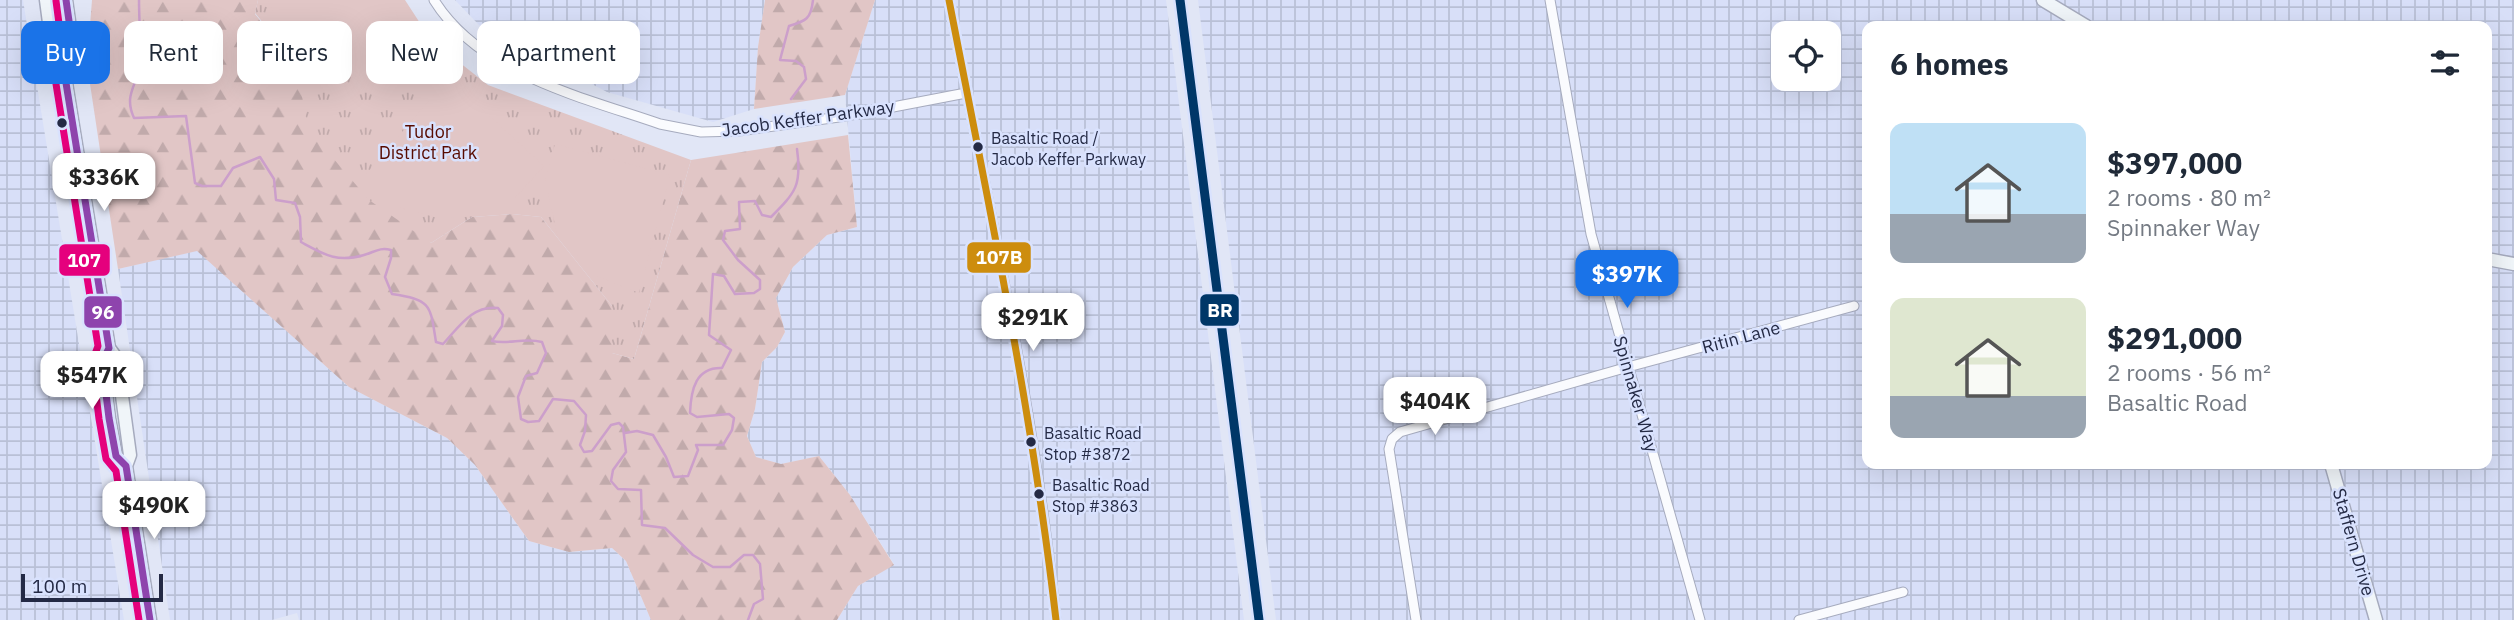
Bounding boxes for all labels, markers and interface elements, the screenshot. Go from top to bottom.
chip: Buy [21,21,110,84]
chip: Rent [124,21,223,84]
chip: Filters [237,21,352,84]
chip: New [366,21,463,84]
chip: Apartment [477,21,640,84]
map controls [1771,21,1841,91]
button: locate [1771,21,1841,91]
text: 6 homes [1890,44,2009,83]
icon: filters [2426,44,2464,82]
street label: Jacob Keffer Parkway [720,94,896,142]
unlabelled marker [55,116,69,130]
park label: Tudor District Park [379,120,478,164]
place label: Basaltic Road / Jacob Keffer Parkway [991,128,1146,169]
marker: Basaltic Road / Jacob Keffer Parkway [971,140,985,154]
text: $397,000 [2107,143,2242,182]
icon: home [1946,151,2030,235]
pin: $336K [55,154,153,213]
text: $336K [68,161,140,191]
text: 2 rooms · 80 m² [2107,182,2271,212]
text: Spinnaker Way [2107,212,2260,242]
line badge: 107B [966,241,1032,274]
line badge: 107 [58,243,111,277]
text: 107B [976,245,1022,269]
text: 107 [67,248,101,272]
pin: $397K [1578,250,1676,310]
text: $397K [1591,258,1663,288]
line badge: BR [1199,293,1240,327]
pin: $291K [984,294,1082,353]
line badge: 96 [83,295,123,329]
text: BR [1207,298,1233,322]
text: 96 [92,300,114,324]
text: $291K [997,301,1069,331]
street label: Ritin Lane [1699,316,1783,358]
text: $291,000 [2107,318,2242,357]
icon: home [1946,326,2030,410]
street label: Spinnaker Way [1608,333,1664,455]
pin: $547K [43,352,141,411]
text: 2 rooms · 56 m² [2107,357,2271,387]
text: $547K [56,359,128,389]
pin: $404K [1386,378,1484,437]
text: $404K [1399,385,1471,415]
text: Basaltic Road [2107,387,2248,417]
place label: Basaltic Road Stop #3872 [1044,423,1142,464]
marker: Basaltic Road Stop #3872 [1024,435,1038,449]
place label: Basaltic Road Stop #3863 [1052,475,1150,516]
pin: $490K [105,482,203,541]
street label: Staffern Drive [2328,486,2380,598]
marker: Basaltic Road Stop #3863 [1032,487,1046,501]
text: $490K [118,489,190,519]
scale bar [21,571,163,603]
text: 100 m [32,574,87,598]

